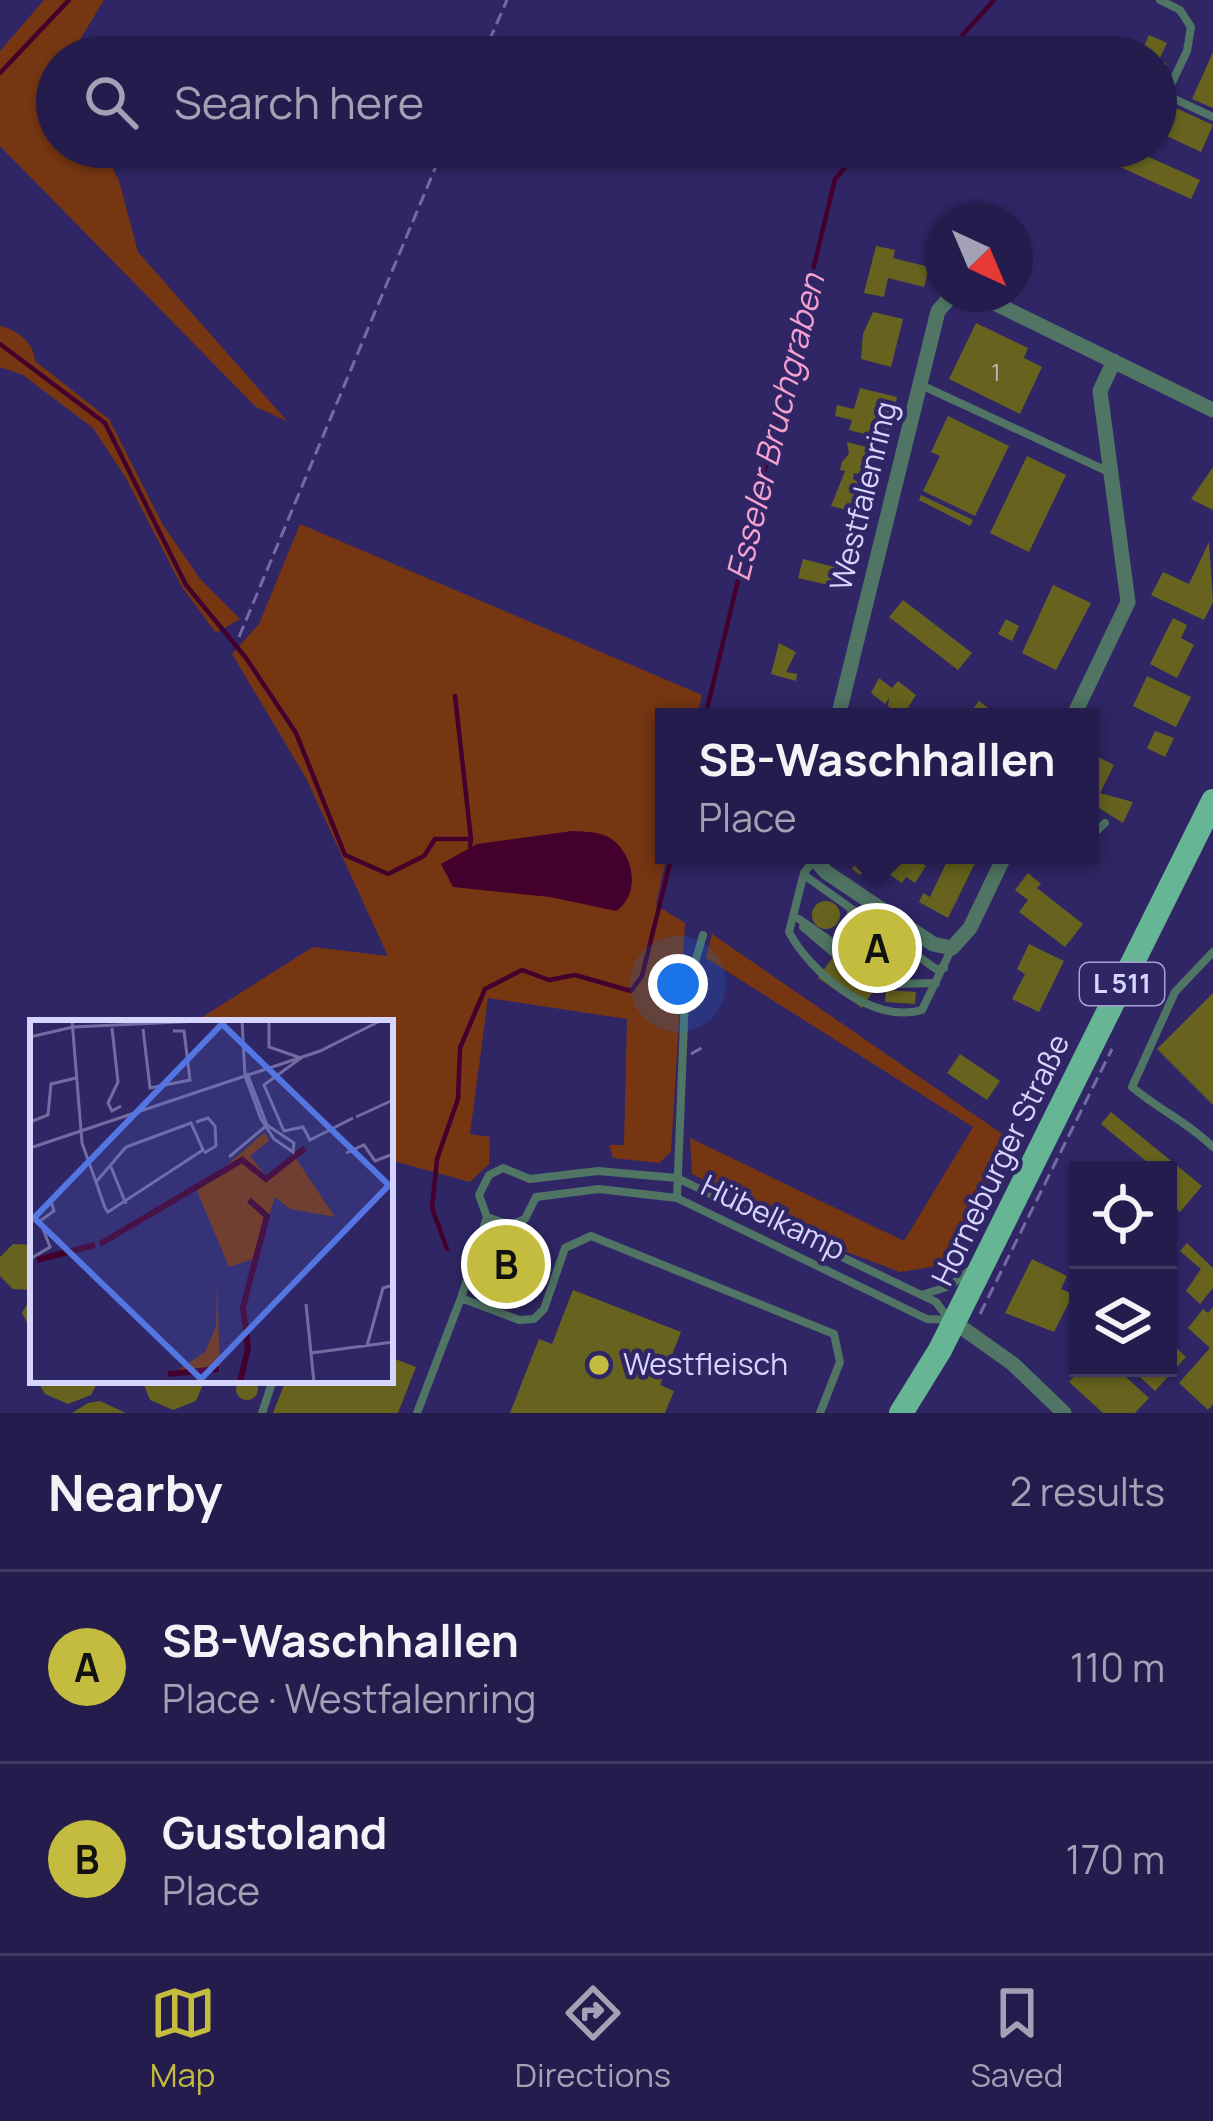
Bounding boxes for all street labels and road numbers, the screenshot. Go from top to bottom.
street label: Westfalenring [819,397,906,595]
road number: L 511 [1080,963,1164,1005]
street label: Horneburger Straße [921,1027,1078,1292]
street label: Hübelkamp [695,1164,852,1269]

